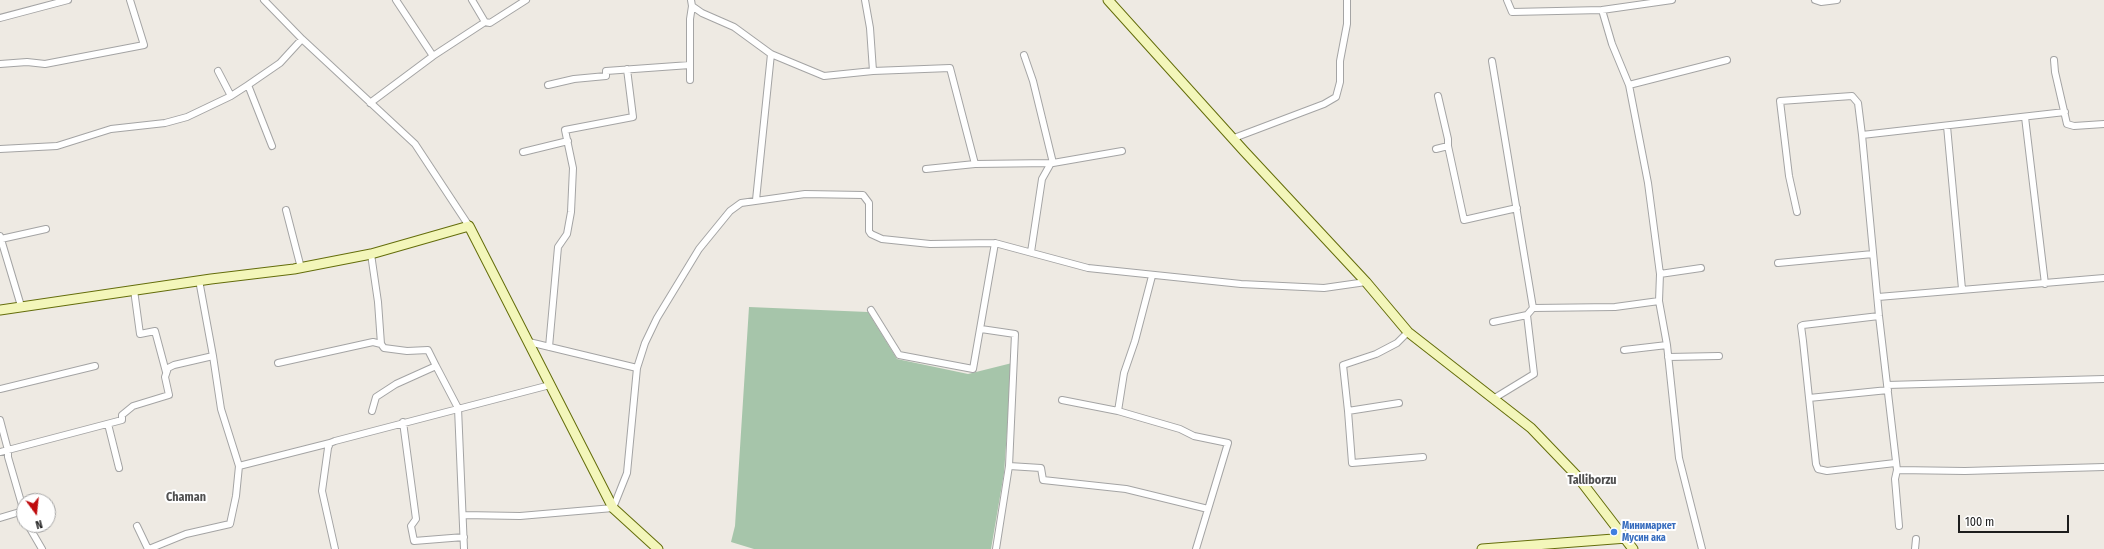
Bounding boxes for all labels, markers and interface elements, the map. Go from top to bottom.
district label: Talliborzu [1567,474,1617,488]
district label: Chaman [166,491,206,505]
north arrow [16,493,56,533]
scale bar [1960,507,2071,533]
text: 100 m [1965,515,1994,529]
text: N [34,517,44,531]
place label: Минимаркет Мусин ака [1622,520,1676,544]
marker: Минимаркет Мусин ака [1609,527,1619,537]

